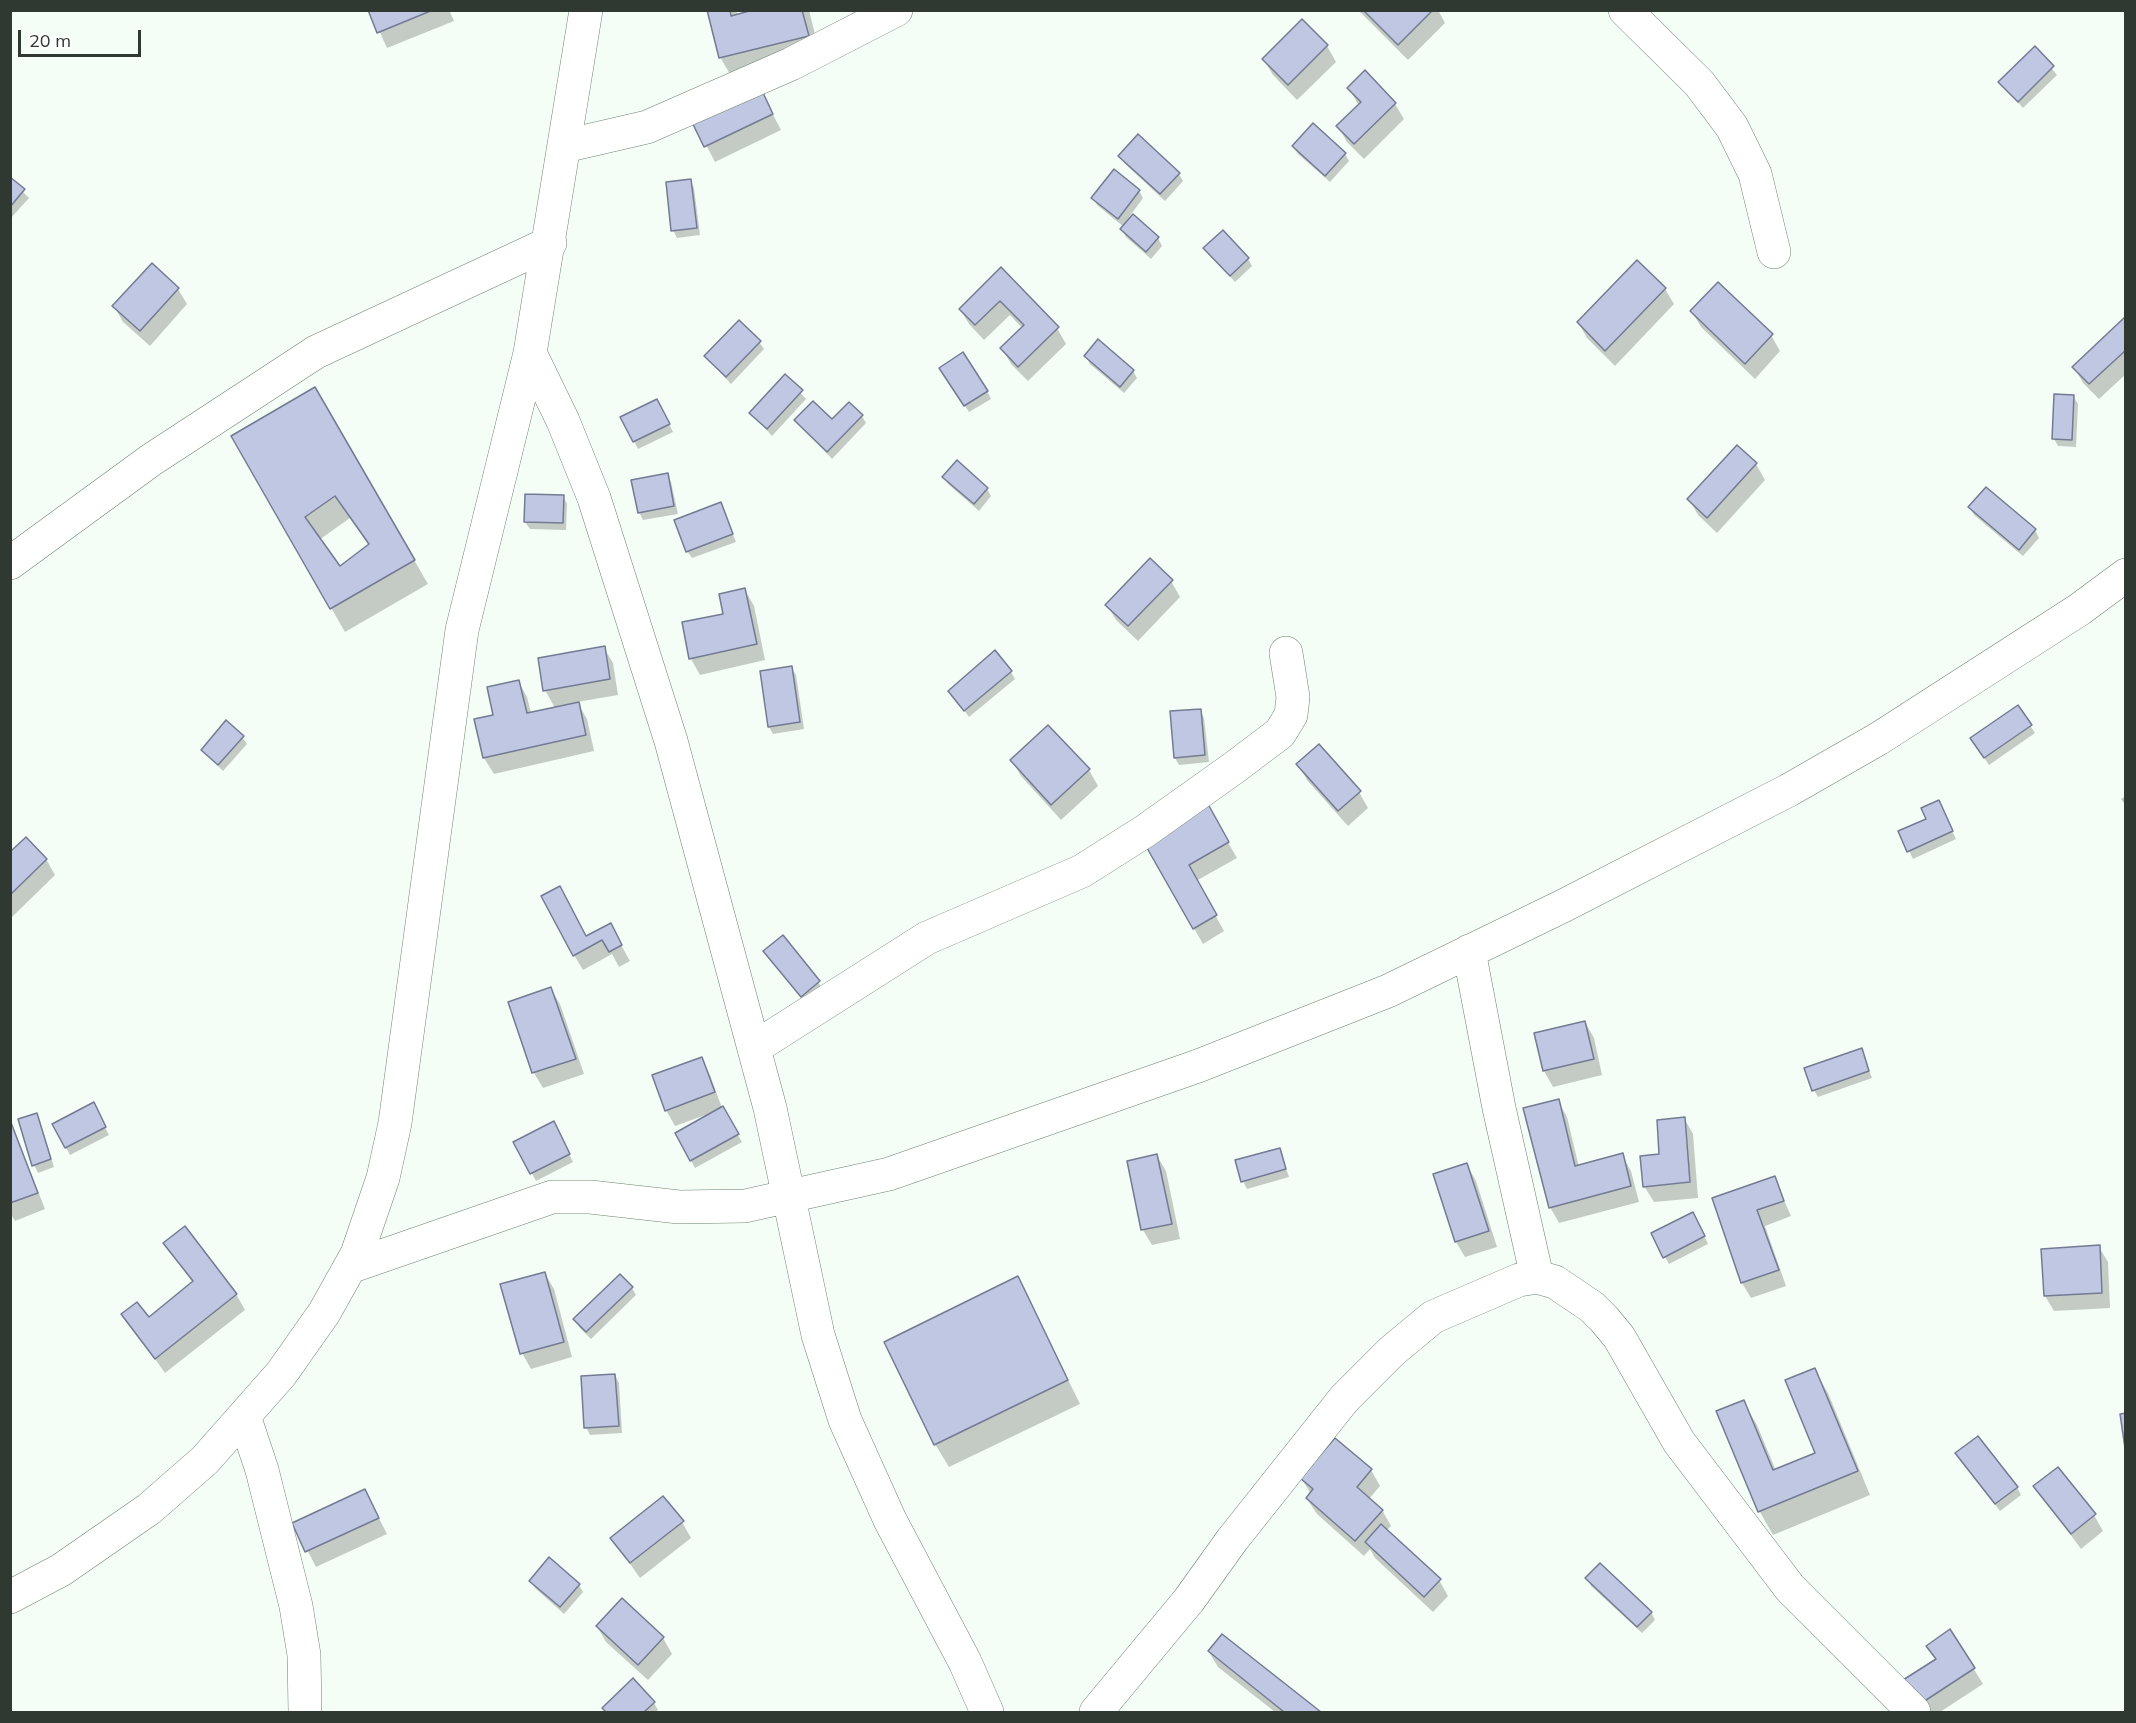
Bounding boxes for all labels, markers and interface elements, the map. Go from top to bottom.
scale bar [21,18,144,56]
text: 20 m [29,29,71,52]

